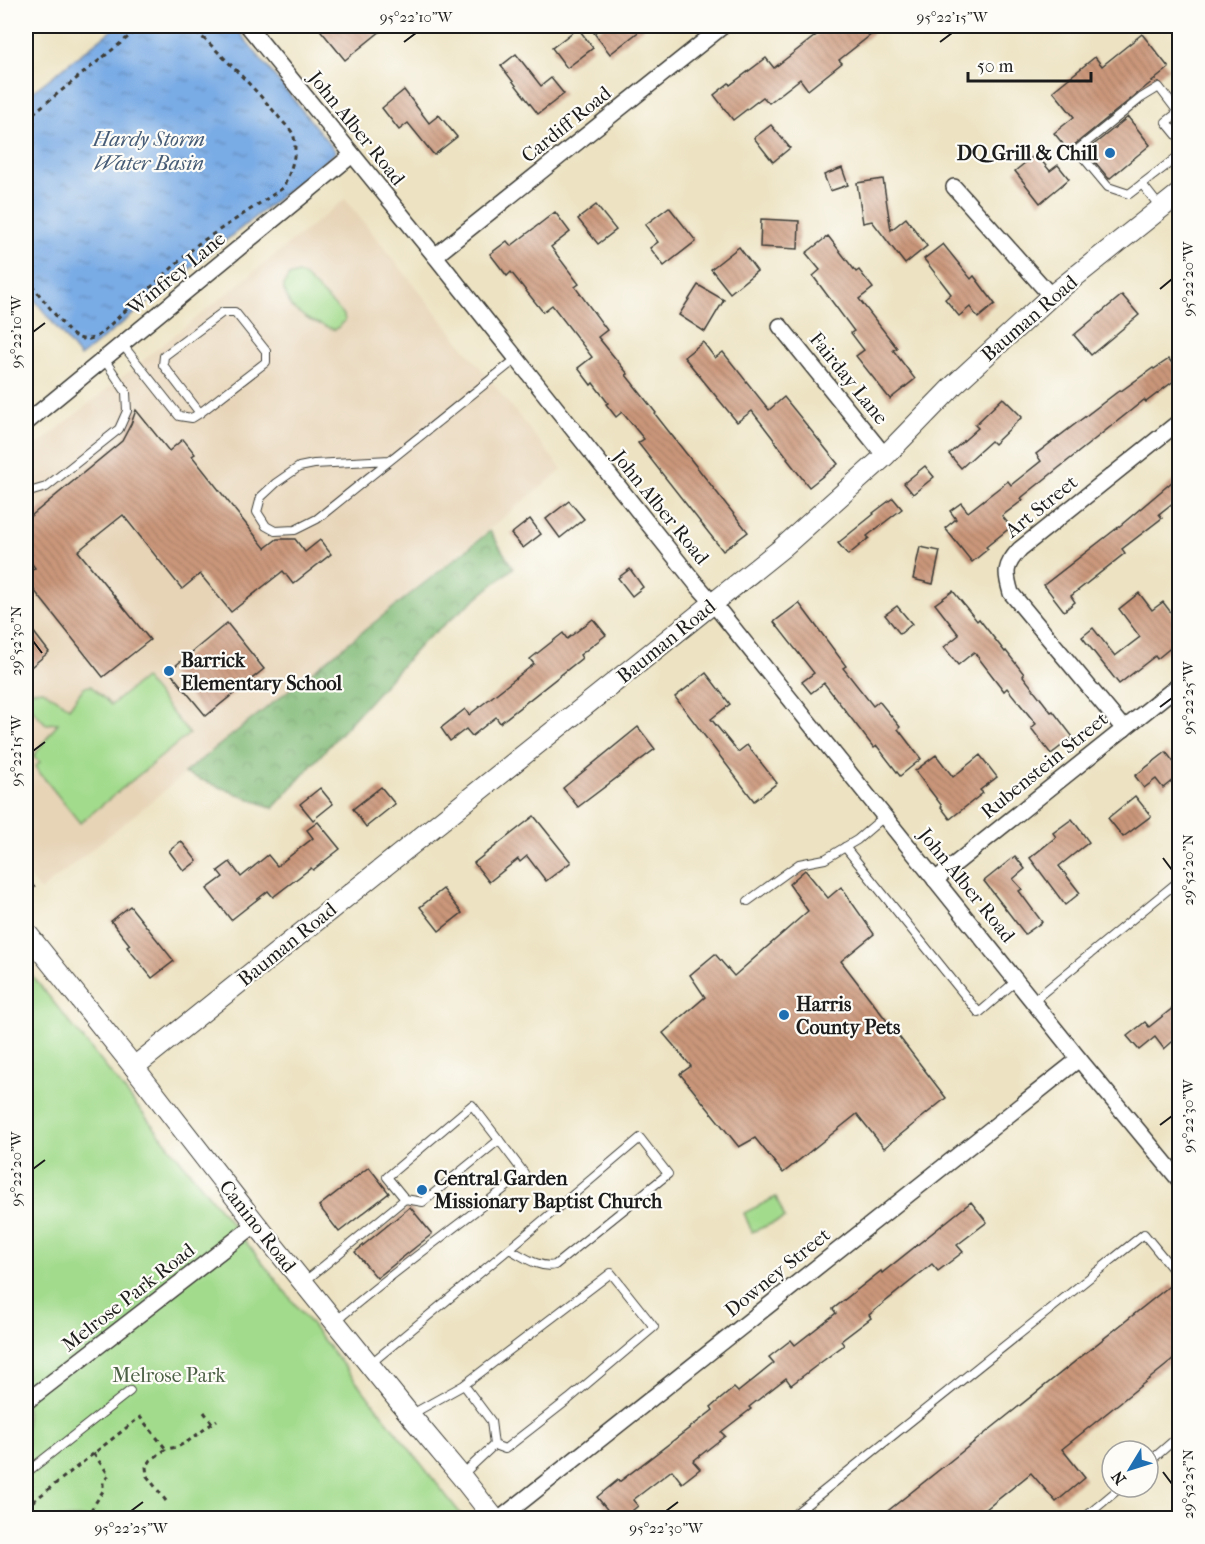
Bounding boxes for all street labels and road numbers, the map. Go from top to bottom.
street label: John Alber Road [302,65,410,191]
street label: Cardiff Road [517,81,617,167]
street label: Winfrey Lane [122,227,230,321]
street label: Bauman Road [977,270,1083,366]
street label: Fairday Lane [805,328,893,429]
street label: John Alber Road [606,444,714,570]
street label: Art Street [1000,470,1082,543]
street label: Bauman Road [613,594,721,688]
street label: Rubenstein Street [976,707,1112,824]
street label: John Alber Road [912,822,1020,948]
street label: Bauman Road [234,897,342,991]
street label: Canino Road [214,1176,301,1278]
street label: Downey Street [720,1223,835,1322]
street label: Melrose Park Road [57,1238,200,1356]

